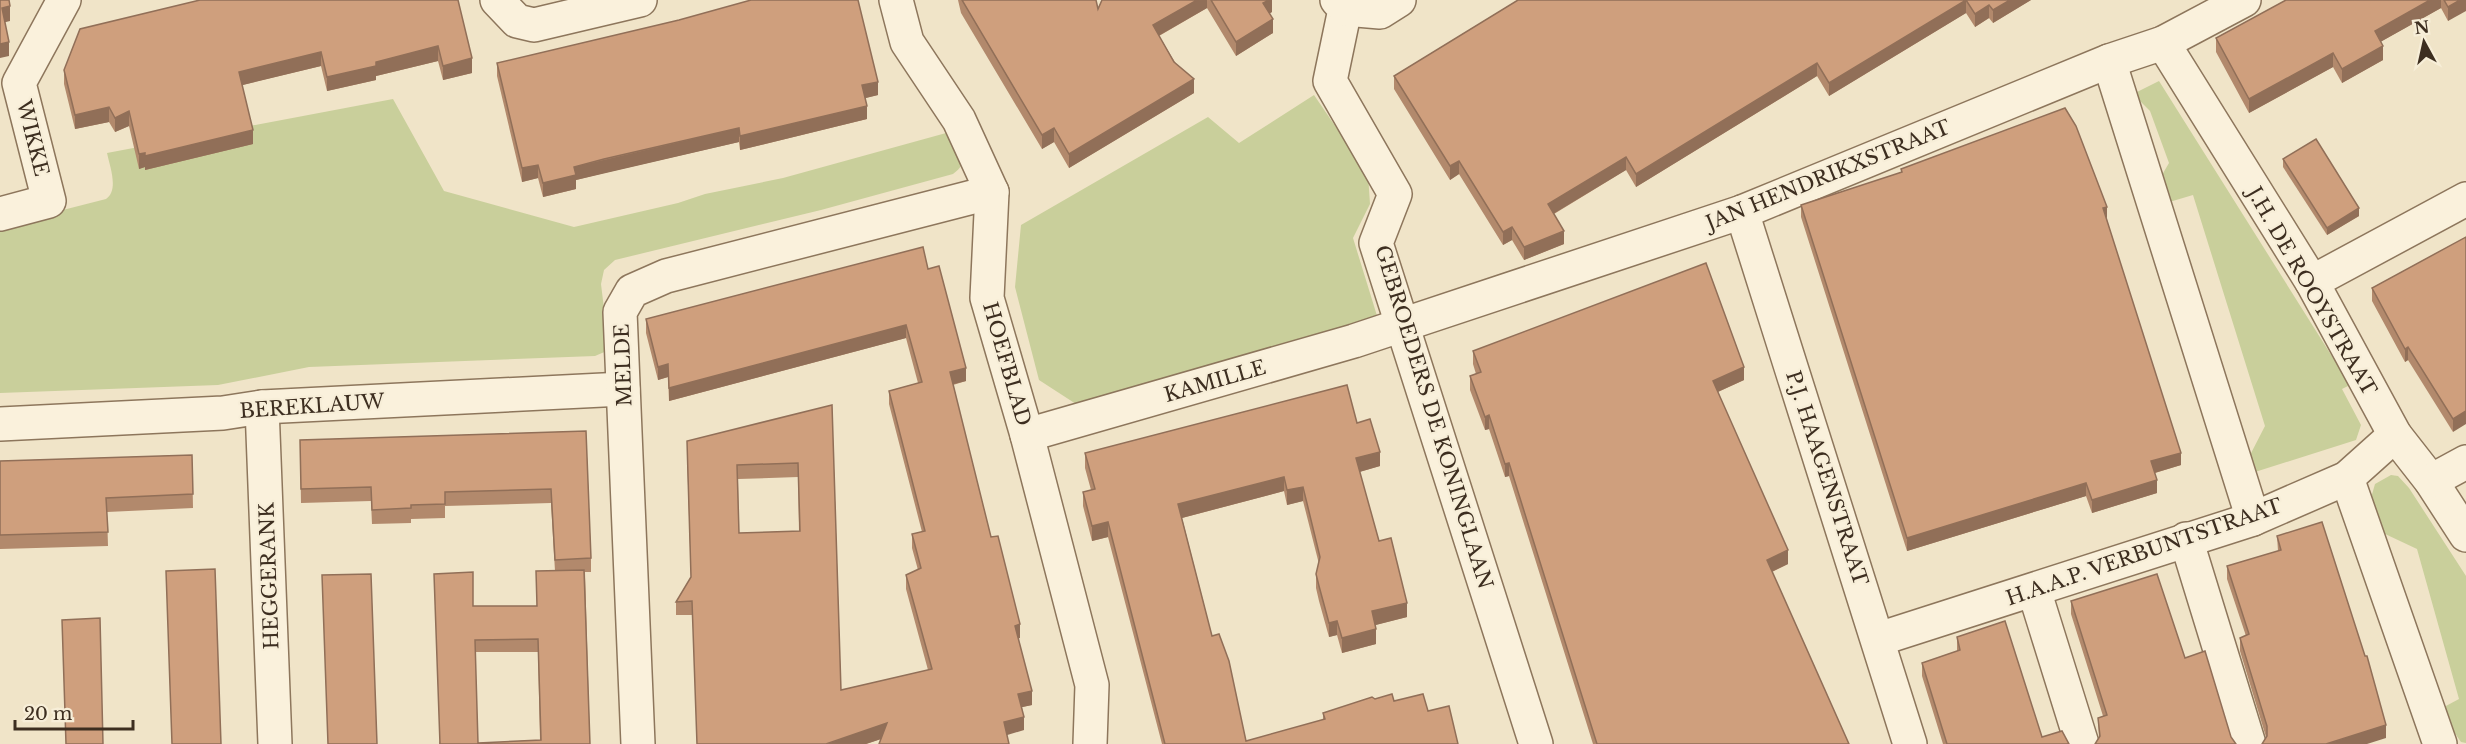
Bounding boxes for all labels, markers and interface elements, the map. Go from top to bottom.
north arrow [2394,12,2454,72]
text: N [2413,16,2431,38]
street label: WIKKE [12,97,54,179]
street label: JAN HENDRIKXSTRAAT [1700,115,1954,236]
street label: J.H. DE ROOYSTRAAT [2241,180,2382,400]
street label: GEBROEDERS DE KONINGLAAN [1370,242,1498,592]
street label: HOEFBLAD [978,299,1036,429]
street label: MELDE [610,323,636,407]
street label: KAMILLE [1161,355,1269,407]
street label: P.J. HAAGENSTRAAT [1781,368,1873,588]
street label: BEREKLAUW [239,389,386,423]
street label: H.A.A.P. VERBUNTSTRAAT [2003,493,2285,611]
street label: HEGGERANK [254,502,284,650]
scale bar [15,693,134,731]
text: 20 m [24,703,72,725]

